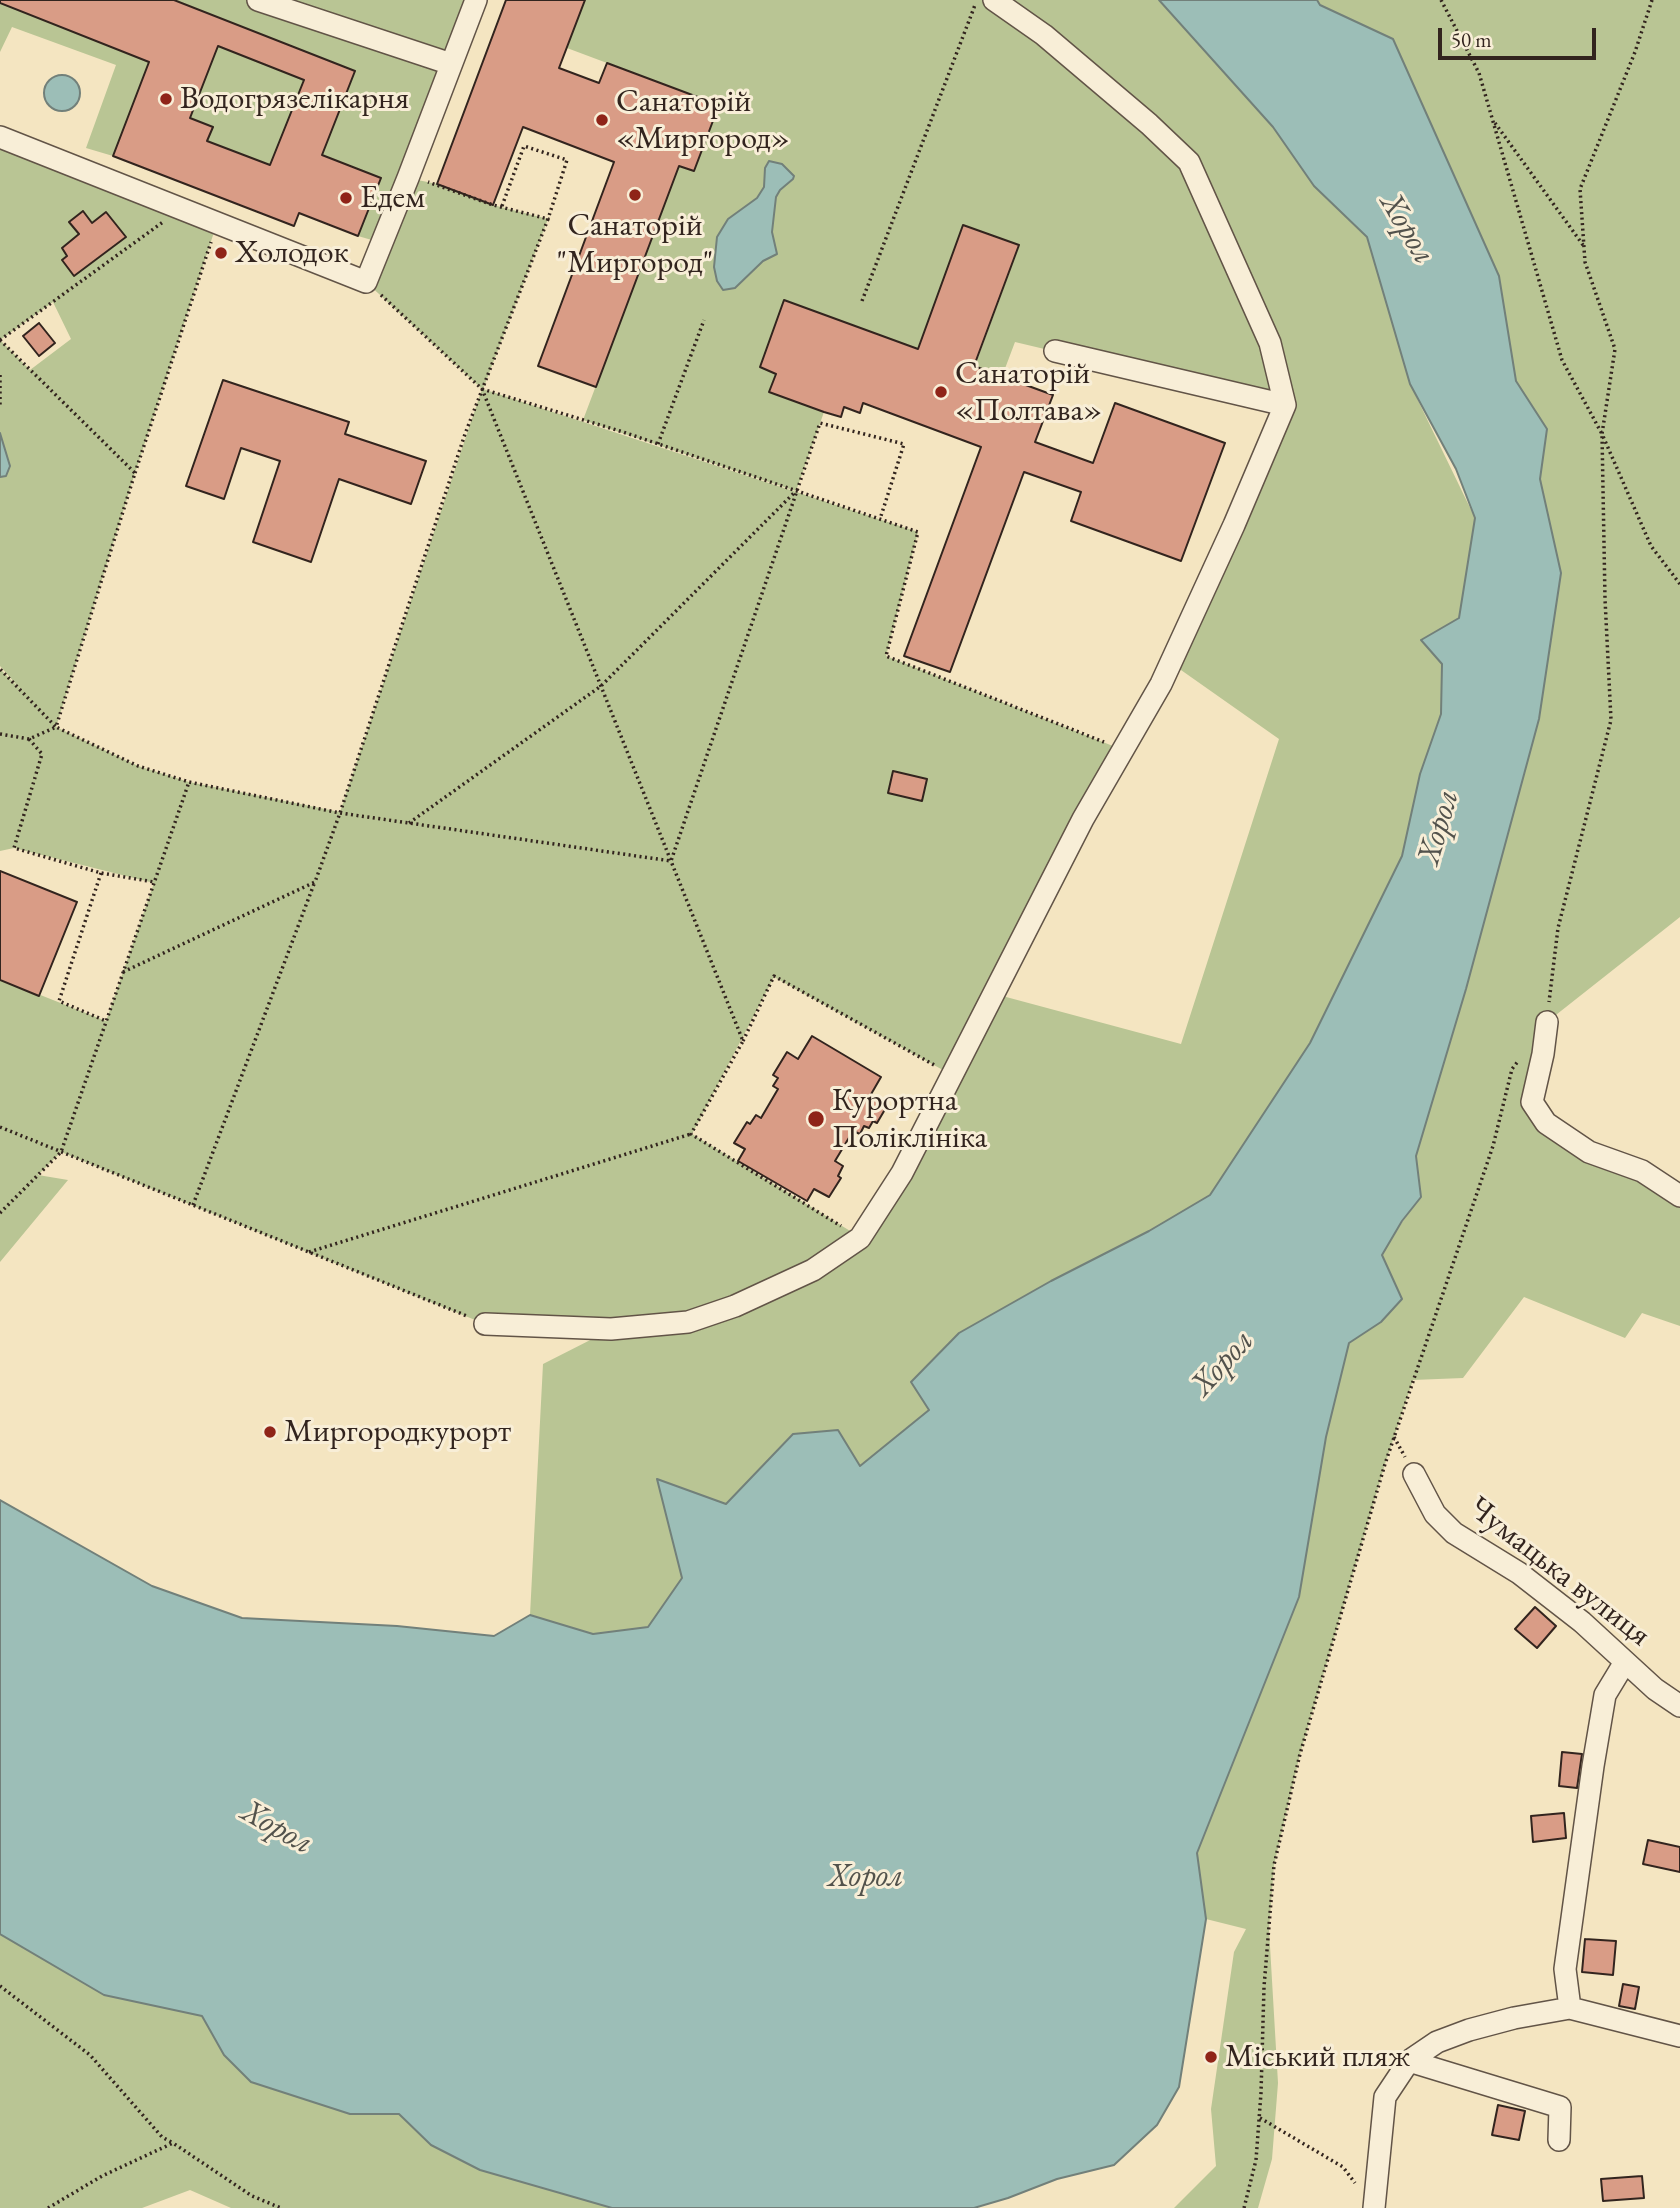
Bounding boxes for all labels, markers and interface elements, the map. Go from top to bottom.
scale bar [1442,14,1600,58]
text: 50 m [1451,26,1492,53]
place label: Водогрязелікарня [180,80,409,118]
place label: Санаторій «Миргород» [616,83,790,158]
marker: Водогрязелікарня [158,91,174,107]
marker: Санаторій «Миргород» [594,112,610,128]
place label: Едем [360,179,425,217]
marker: Санаторій "Миргород" [627,187,643,203]
water label: Хорол [1371,187,1443,271]
marker: Едем [338,190,354,206]
place label: Санаторій "Миргород" [557,207,713,282]
place label: Холодок [235,234,349,272]
marker: Холодок [213,245,229,261]
place label: Санаторій «Полтава» [955,355,1102,430]
marker: Санаторій «Полтава» [933,384,949,400]
water label: Хорол [1410,785,1468,869]
place label: Курортна Поліклініка [832,1082,987,1157]
marker: Курортна Поліклініка [806,1109,826,1129]
water label: Хорол [1183,1322,1263,1404]
place label: Миргородкурорт [284,1413,511,1451]
marker: Миргородкурорт [262,1424,278,1440]
street label: Чумацька вулиця [1460,1489,1658,1655]
water label: Хорол [234,1792,320,1864]
water label: Хорол [828,1857,904,1897]
place label: Міський пляж [1225,2038,1410,2076]
marker: Міський пляж [1203,2049,1219,2065]

